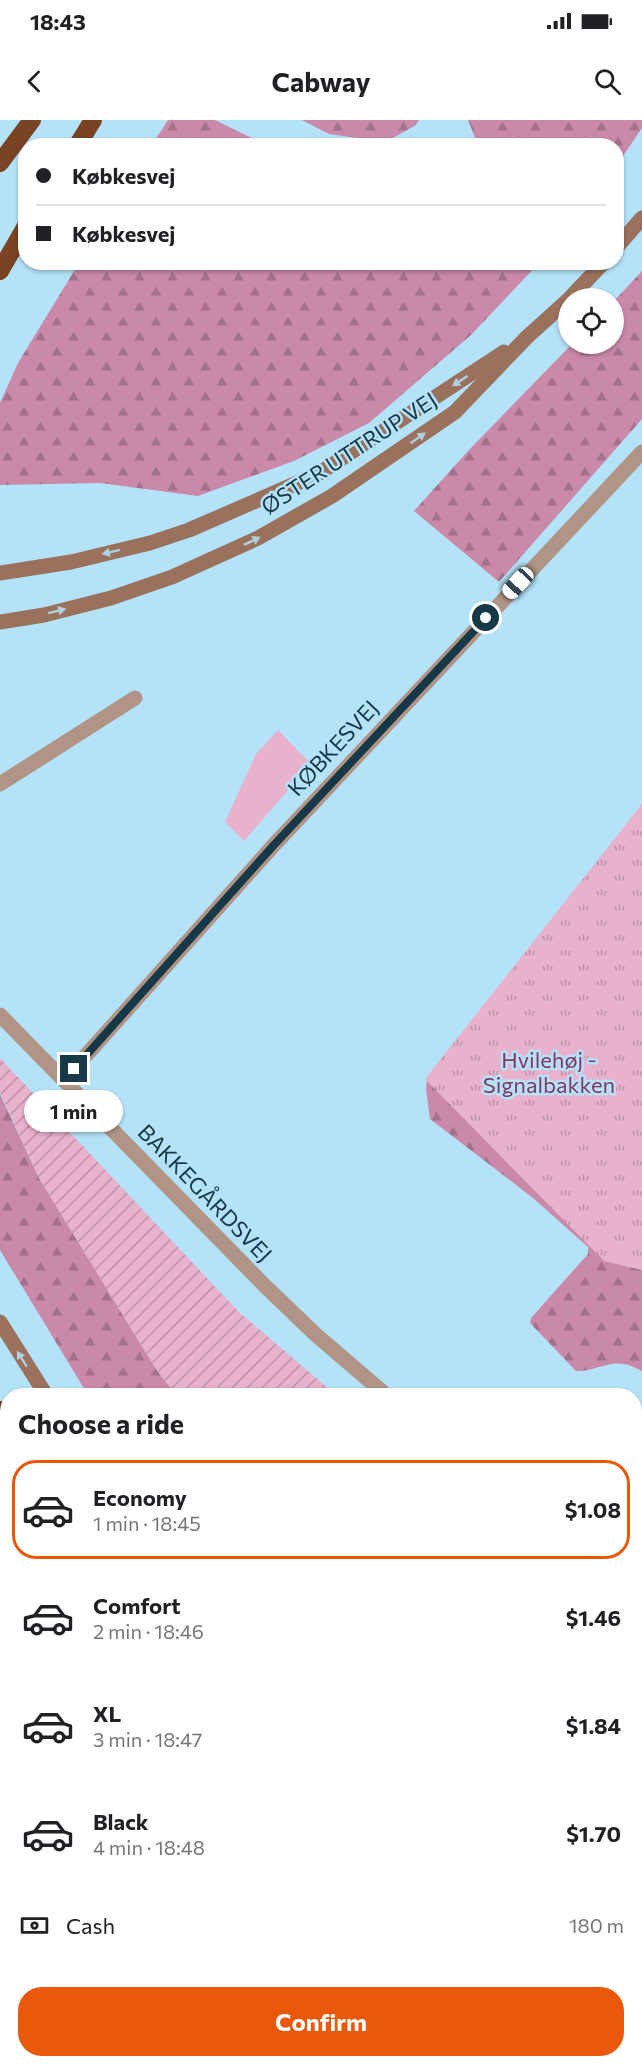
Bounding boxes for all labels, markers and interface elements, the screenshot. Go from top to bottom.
text: 18:43 [30,8,86,35]
icon: back [18,65,51,98]
text: Cabway [271,65,371,98]
icon: search [591,65,624,98]
text: Købkesvej [72,162,175,189]
text: Købkesvej [72,220,175,247]
map controls [558,288,624,354]
button: locate [558,288,624,354]
one-way arrow [452,375,468,386]
street label: ØSTER UTTRUP VEJ [256,386,442,519]
one-way arrow [410,432,426,444]
one-way arrow [244,536,261,545]
one-way arrow [102,548,120,558]
car [499,564,537,602]
route start [472,604,499,631]
one-way arrow [48,606,67,616]
street label: KØBKESVEJ [281,694,384,801]
park label: Hvilehøj - Signalbakken [483,1046,615,1098]
route end [60,1055,87,1082]
callout: 1 min [25,1090,124,1132]
text: 1 min [50,1099,97,1123]
street label: BAKKEGÅRDSVEJ [133,1118,278,1267]
one-way arrow [17,1351,28,1367]
text: Choose a ride [18,1407,184,1440]
icon: car [21,1483,75,1537]
text: Economy [93,1484,187,1511]
text: $1.08 [565,1496,621,1523]
text: 1 min · 18:45 [93,1511,201,1535]
icon: car [21,1591,75,1645]
text: Comfort [93,1592,181,1619]
text: $1.46 [566,1604,621,1631]
text: 2 min · 18:46 [93,1619,204,1643]
icon: car [21,1699,75,1753]
text: XL [93,1700,121,1727]
text: $1.84 [566,1712,621,1739]
text: 3 min · 18:47 [93,1727,202,1751]
icon: car [21,1807,75,1861]
text: Black [93,1808,148,1835]
text: $1.70 [566,1820,621,1847]
text: 4 min · 18:48 [93,1835,205,1859]
icon: cash [18,1909,51,1942]
text: Cash [66,1912,115,1939]
text: 180 m [569,1913,624,1937]
button: Confirm [18,1987,624,2056]

